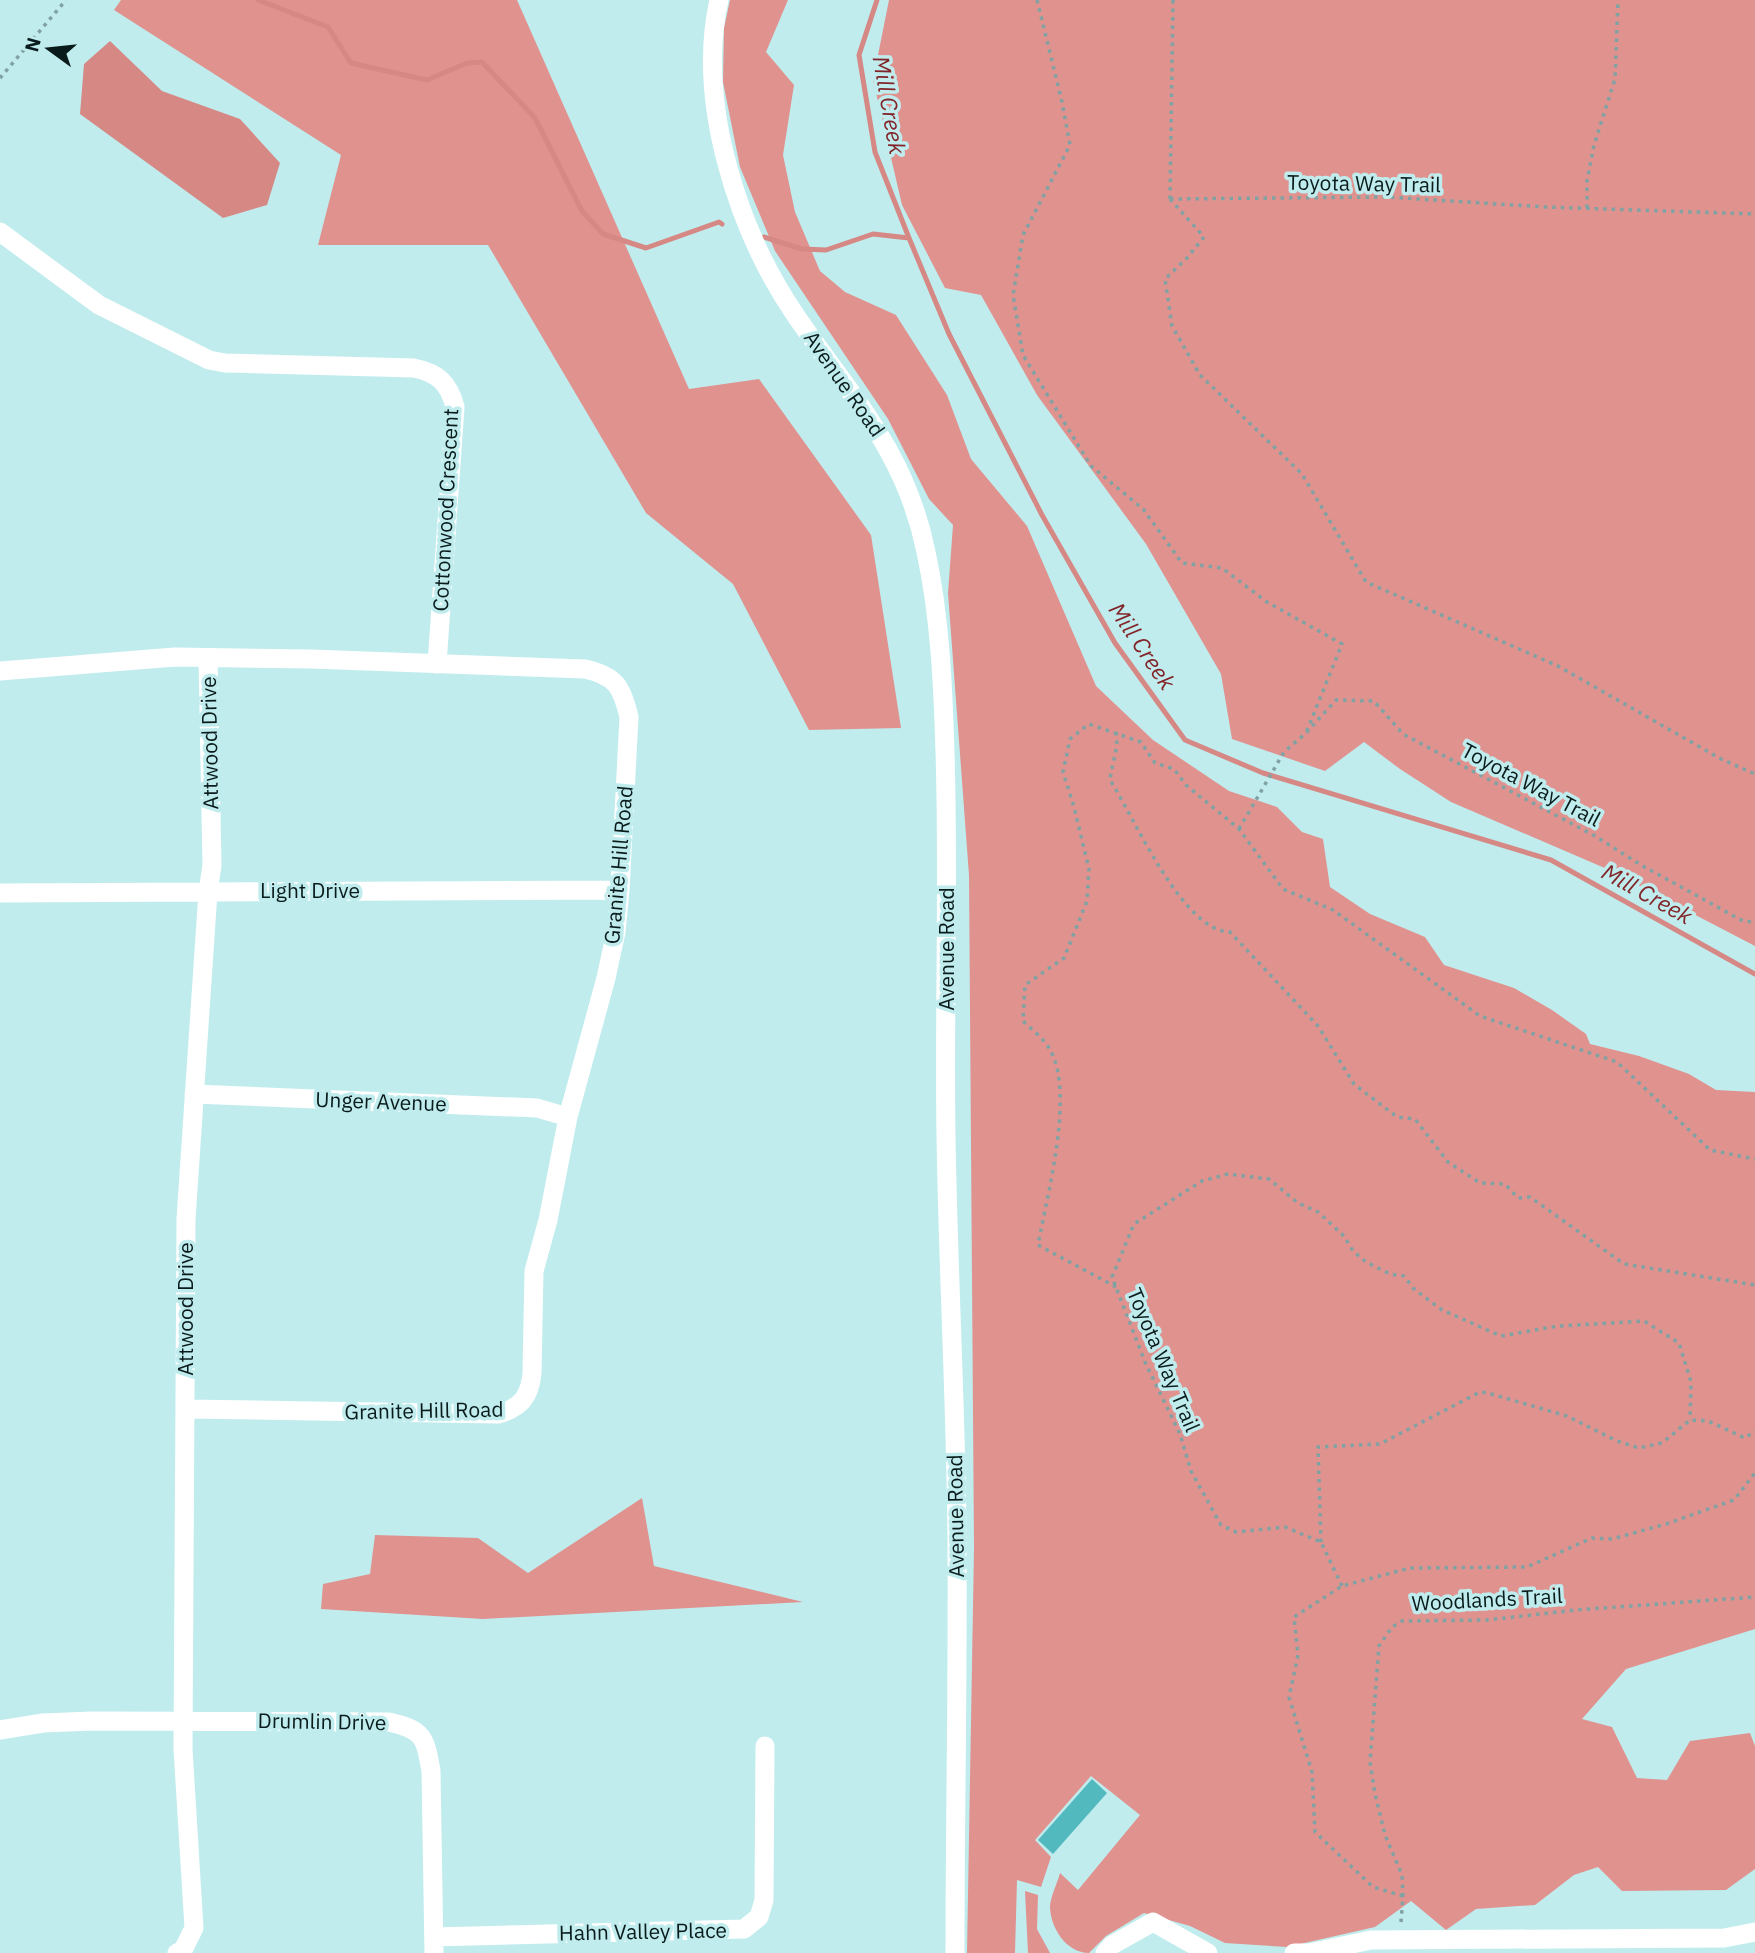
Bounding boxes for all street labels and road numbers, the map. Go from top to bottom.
street label: Toyota Way Trail [1287,168,1441,198]
street label: Avenue Road [798,325,892,442]
street label: Cottonwood Crescent [426,408,464,612]
street label: Attwood Drive [194,676,224,810]
street label: Toyota Way Trail [1457,736,1606,833]
street label: Granite Hill Road [597,784,639,945]
street label: Light Drive [260,876,360,904]
street label: Avenue Road [932,887,960,1011]
street label: Unger Avenue [315,1085,447,1117]
street label: Attwood Drive [171,1242,199,1376]
street label: Toyota Way Trail [1121,1283,1207,1436]
street label: Granite Hill Road [344,1395,504,1425]
street label: Avenue Road [940,1454,970,1578]
street label: Woodlands Trail [1411,1581,1563,1617]
street label: Drumlin Drive [257,1706,387,1736]
street label: Hahn Valley Place [559,1916,727,1946]

